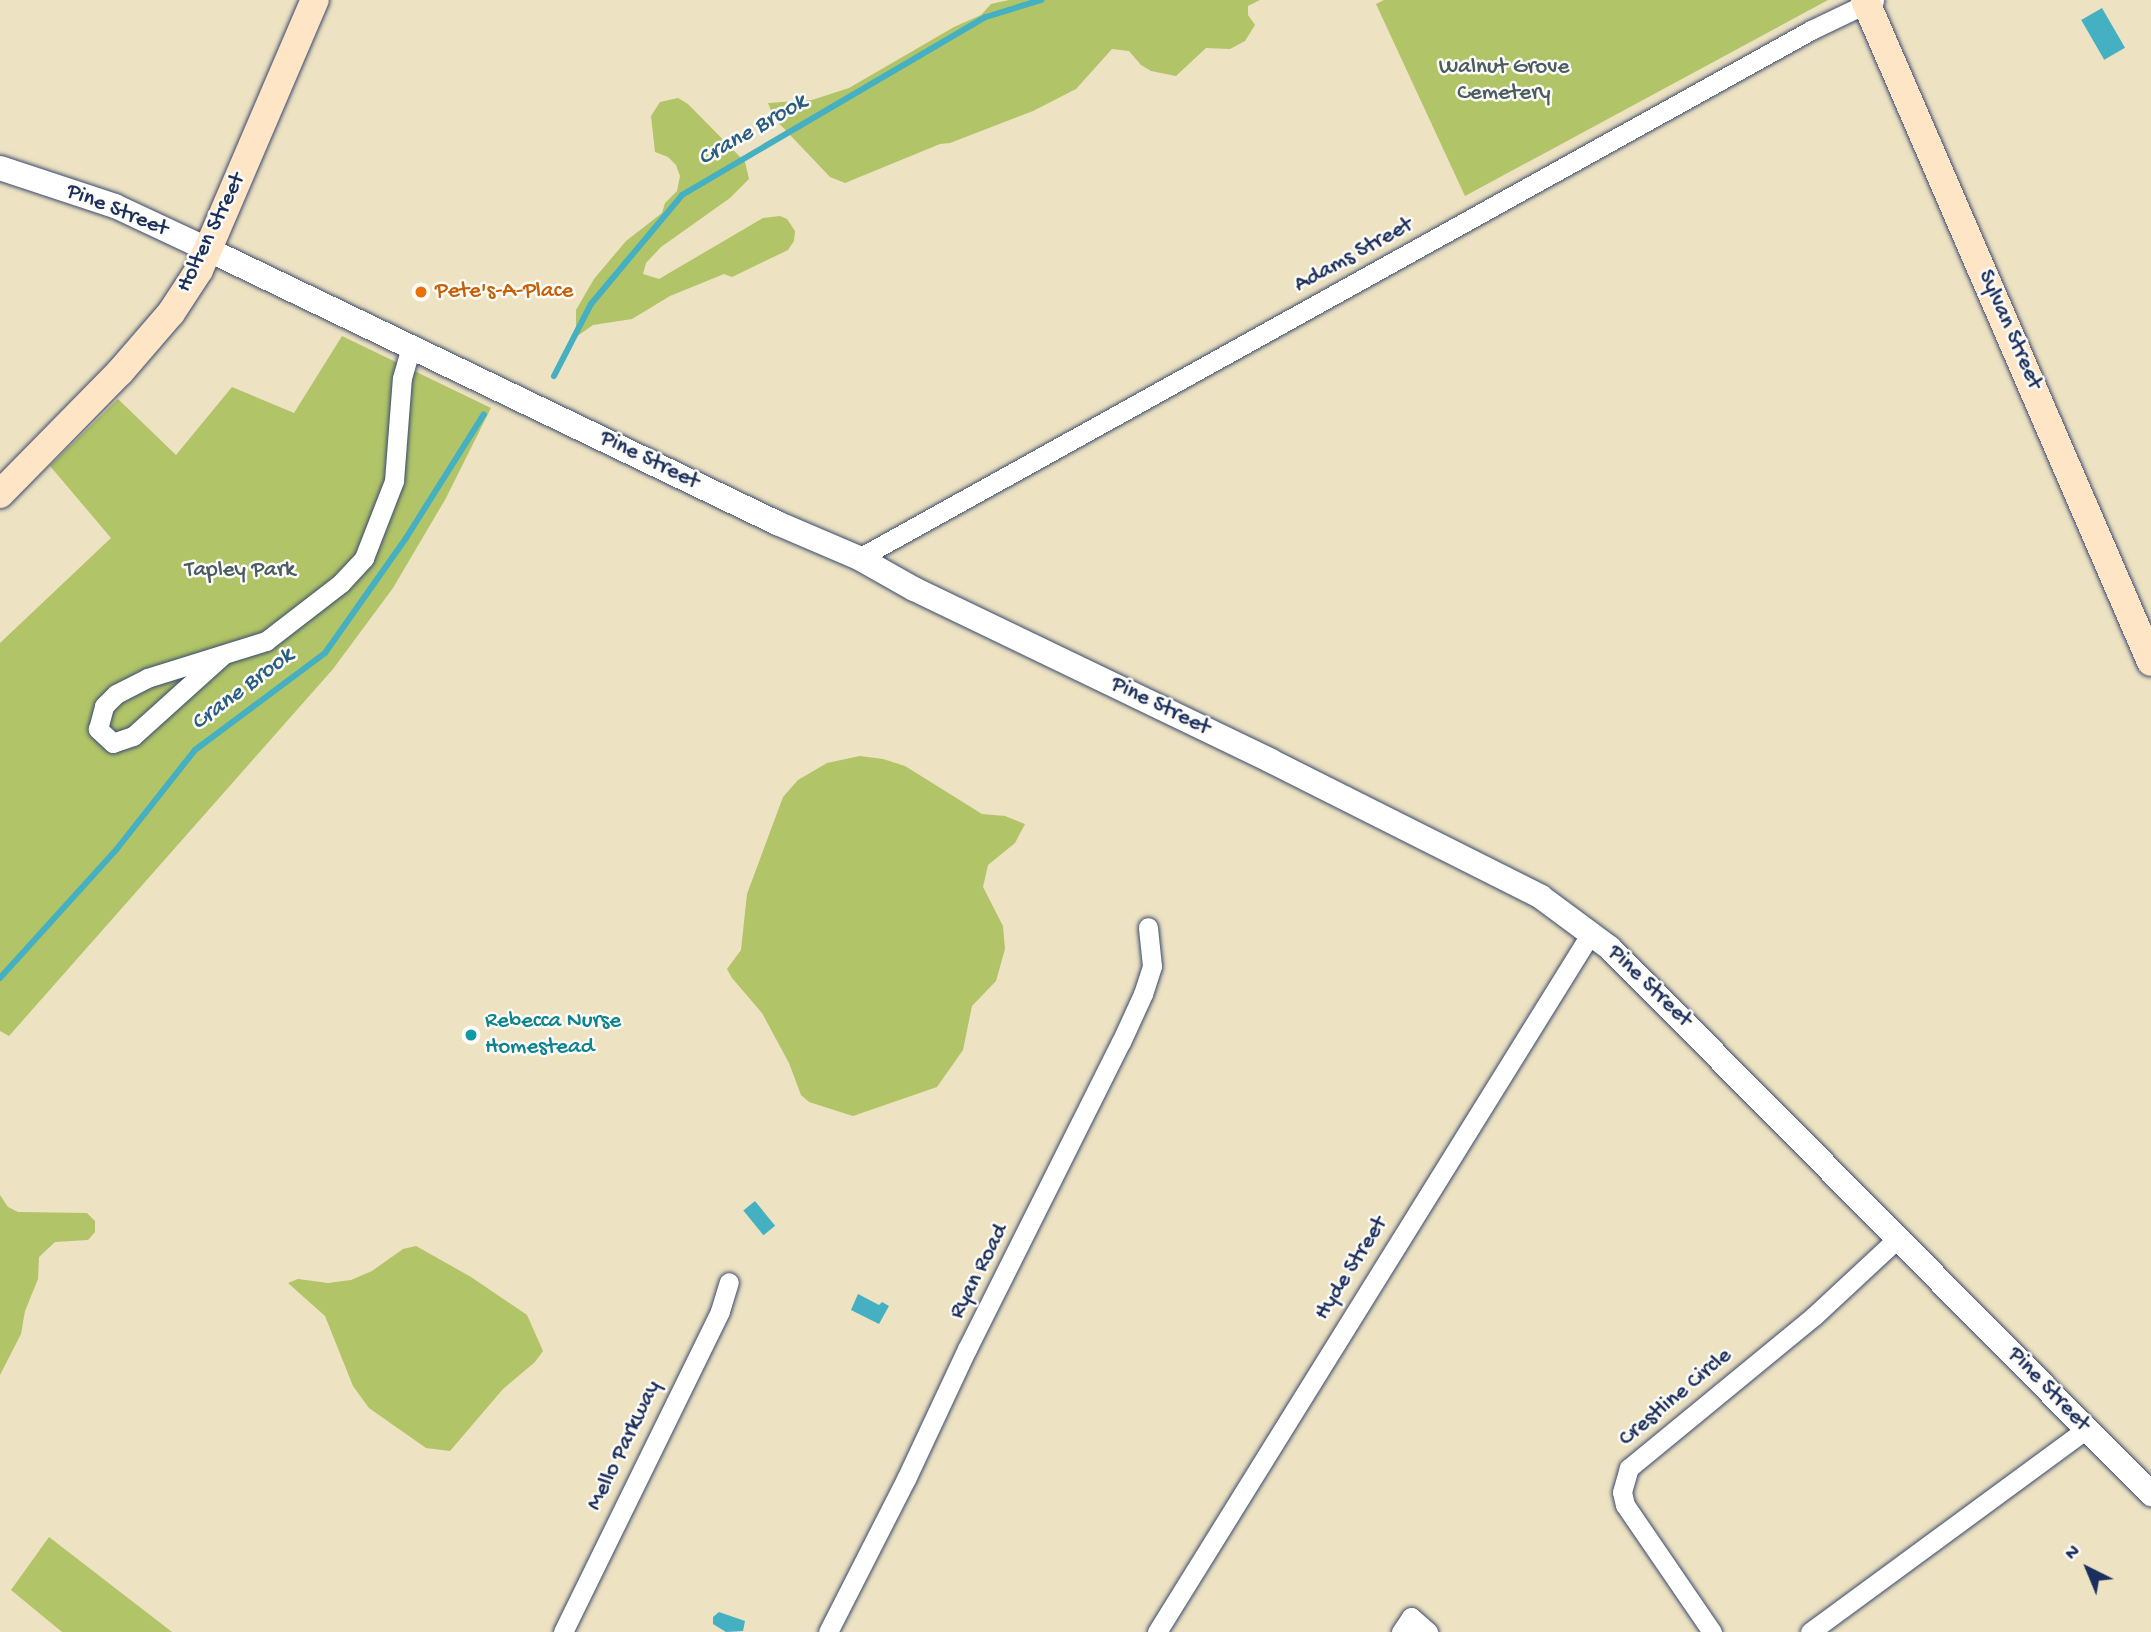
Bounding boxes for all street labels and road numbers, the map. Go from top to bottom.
street label: Holten Street [171,169,253,297]
street label: Pine Street [62,178,172,244]
street label: Adams Street [1290,212,1418,300]
street label: Sylvan Street [1970,266,2048,394]
street label: Pine Street [595,425,703,497]
street label: Pine Street [1106,671,1214,743]
street label: Pine Street [1601,940,1697,1034]
street label: Hyde Street [1309,1212,1395,1326]
street label: Ryan Road [944,1220,1016,1324]
street label: Pine Street [2001,1342,2095,1438]
street label: Crestline Circle [1614,1343,1738,1453]
street label: Mello Parkway [582,1377,668,1515]

